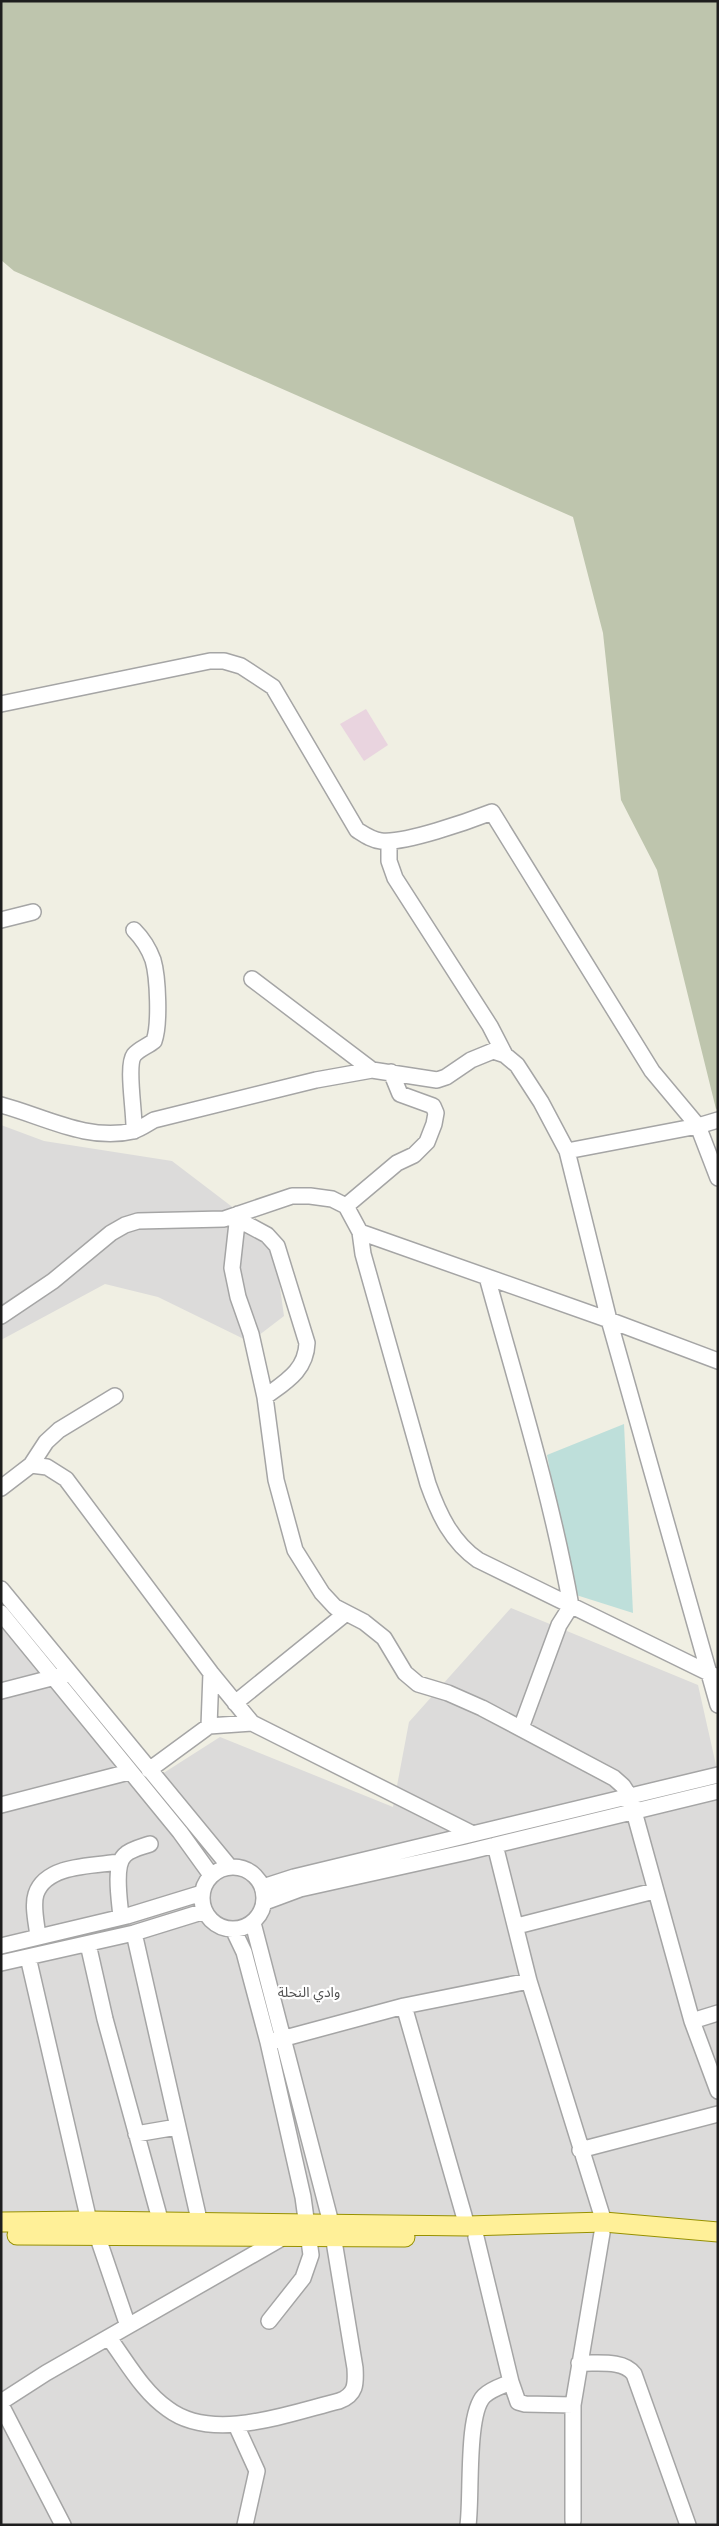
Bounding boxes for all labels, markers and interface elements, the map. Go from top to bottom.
district label: وادي النحلة [278,1983,340,2003]

